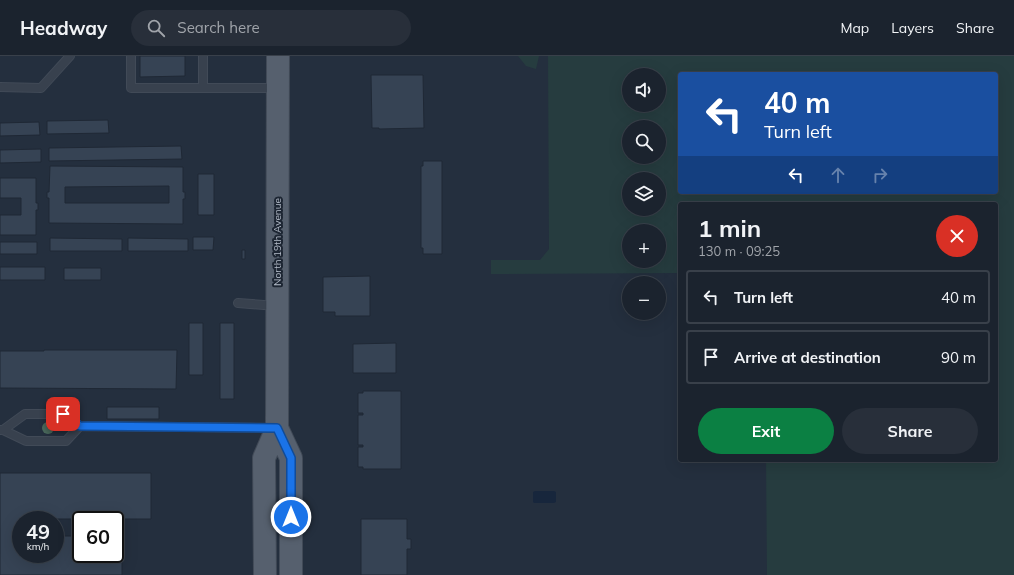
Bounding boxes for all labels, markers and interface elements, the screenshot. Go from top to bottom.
search box [131,10,411,46]
text: Headway [20,16,107,40]
icon: search [145,17,167,39]
text: Search here [177,18,260,37]
text: Map [840,19,869,37]
text: Layers [891,19,934,37]
text: Share [956,19,994,37]
map controls [622,68,666,320]
button: sound [622,68,666,112]
text: 40 m [764,85,830,120]
icon: left [698,88,750,140]
button: search [622,120,666,164]
text: Turn left [764,120,832,143]
icon: left [785,164,807,186]
icon: ahead [827,164,849,186]
icon: right [869,164,891,186]
button: layers [622,172,666,216]
street label: North 19th Avenue [271,198,284,286]
text: 1 min [698,213,761,243]
button: close [936,215,978,257]
button: + [622,224,666,268]
text: 130 m · 09:25 [698,243,780,259]
button: − [622,276,666,320]
icon: left [700,286,722,308]
text: Turn left [734,288,793,307]
text: 40 m [941,288,976,307]
icon: arrive [700,346,722,368]
text: Arrive at destination [734,348,881,367]
text: 90 m [941,348,976,367]
pin [46,397,80,431]
icon: arrive [52,403,74,425]
button: Exit [698,408,834,454]
button: Share [842,408,978,454]
position arrow [270,496,312,538]
speed limit sign: 60 [72,511,124,563]
text: 49 [26,519,50,544]
text: km/h [27,540,49,553]

